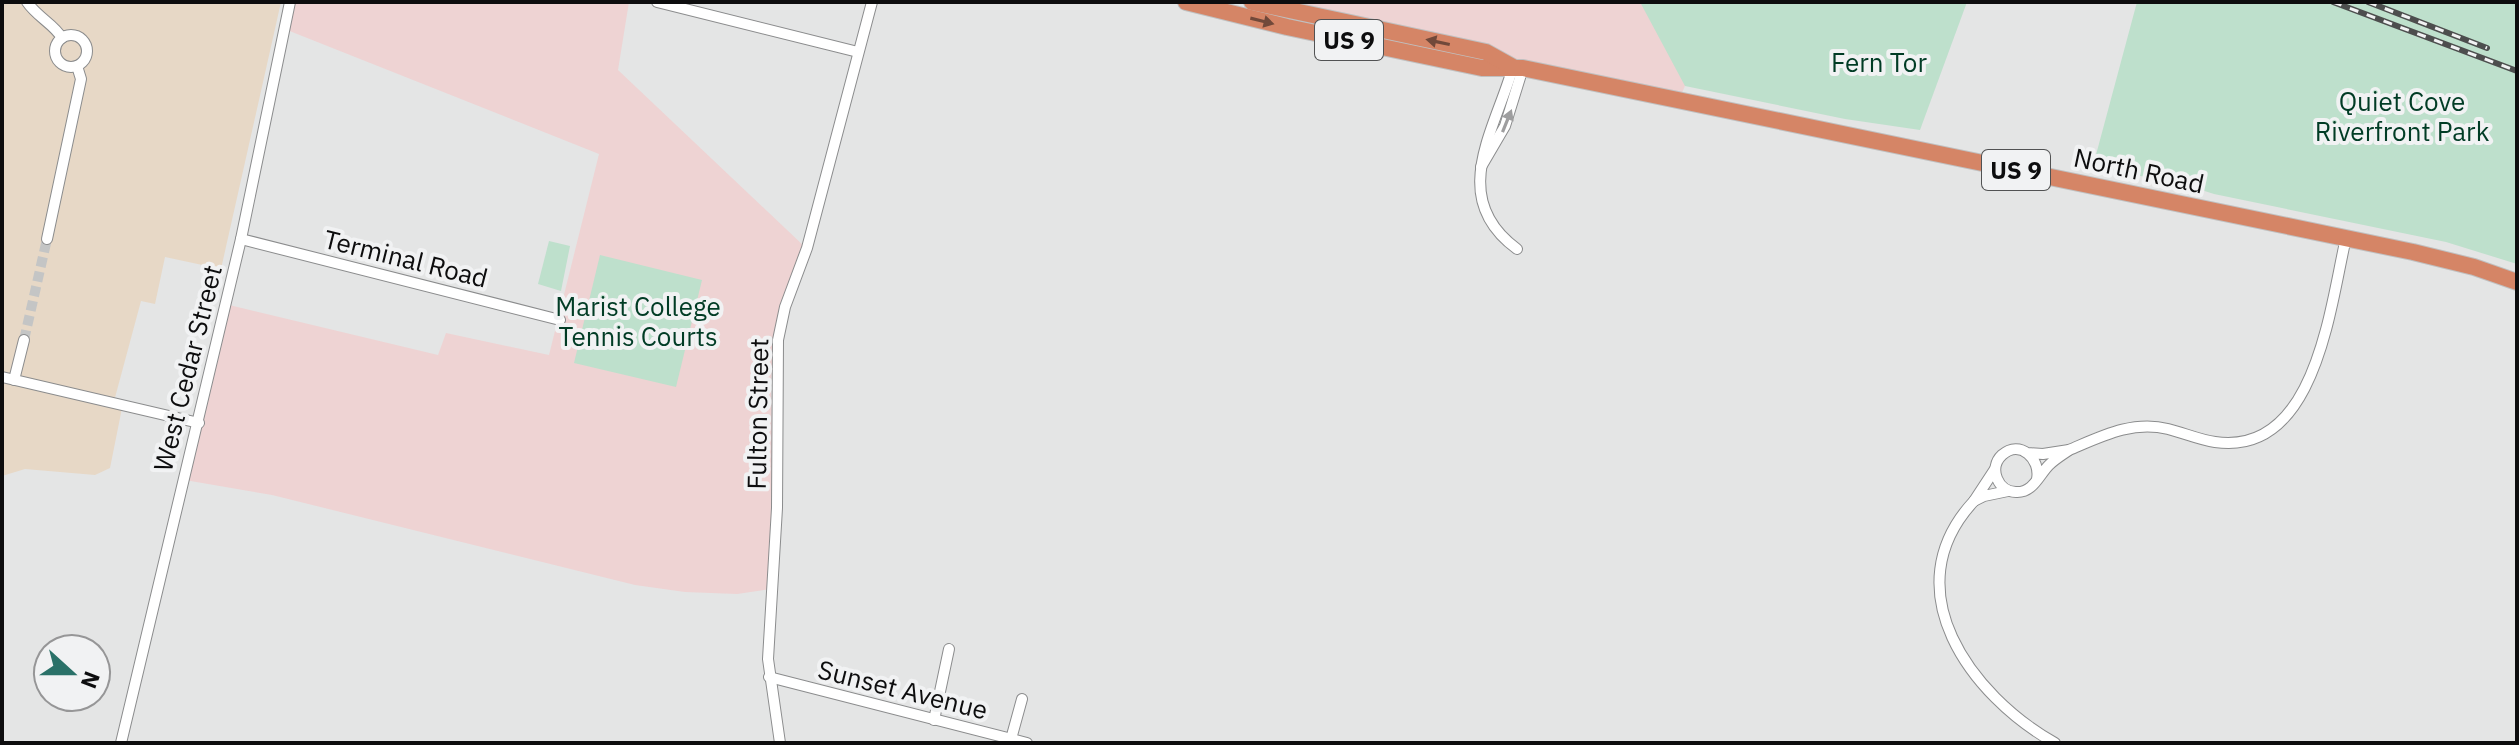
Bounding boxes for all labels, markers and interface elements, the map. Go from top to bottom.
one-way arrow [1249,16,1274,28]
road number: US 9 [1315,20,1383,60]
one-way arrow [1425,35,1450,48]
park label: Fern Tor [1831,45,1927,79]
park label: Quiet Cove Riverfront Park [2315,84,2490,148]
one-way arrow [1500,109,1513,133]
street label: North Road [2071,140,2207,200]
road number: US 9 [1982,150,2050,190]
street label: Terminal Road [320,221,492,295]
street label: West Cedar Street [145,261,229,475]
park label: Marist College Tennis Courts [555,289,721,353]
street label: Fulton Street [739,338,775,490]
north arrow [32,633,112,713]
street label: Sunset Avenue [815,651,991,727]
text: N [75,668,108,693]

